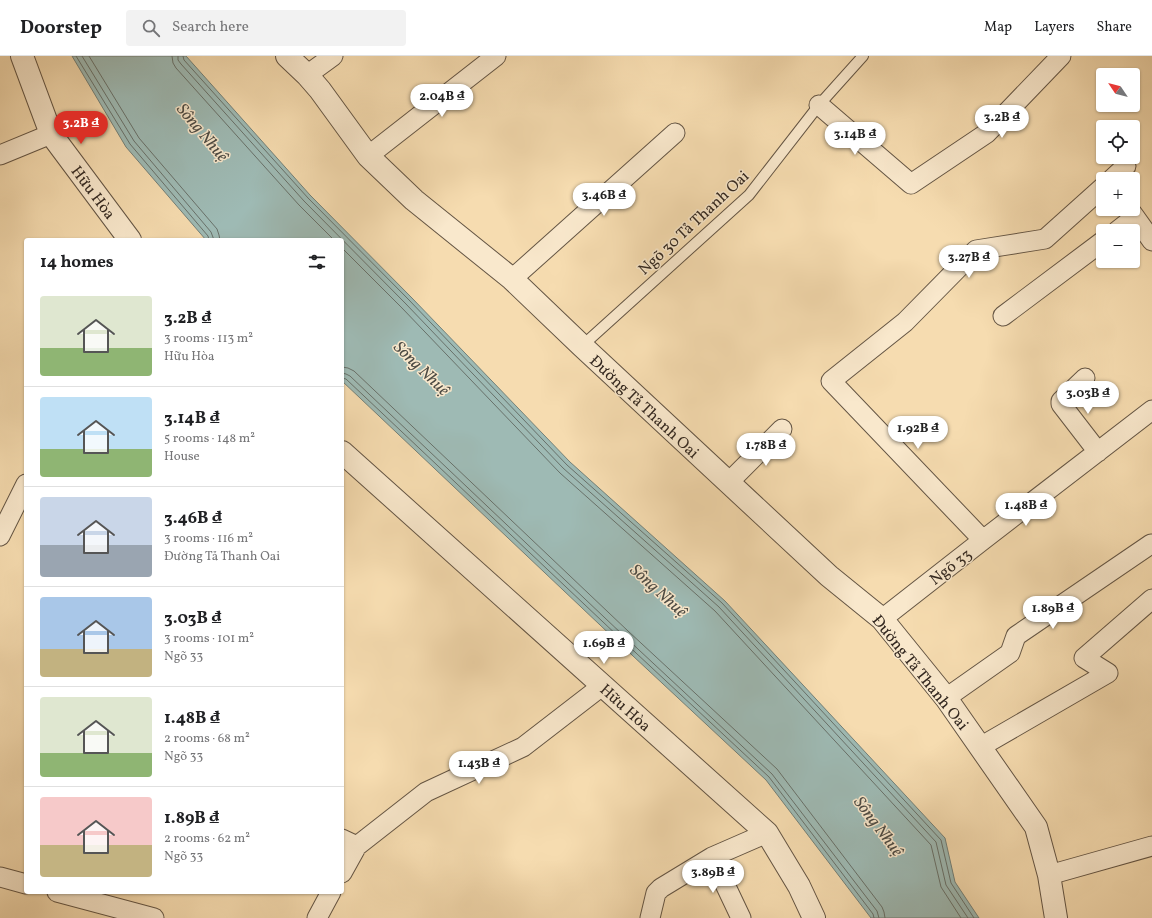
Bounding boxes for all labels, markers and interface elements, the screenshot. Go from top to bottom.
search box [126,10,406,46]
text: Doorstep [20,15,102,41]
icon: search [140,17,162,39]
text: Search here [172,17,249,38]
text: Map [984,18,1012,37]
text: Layers [1034,18,1074,37]
text: Share [1096,18,1132,37]
north arrow [1096,68,1140,112]
map controls [1096,68,1140,268]
pin: 2.04B ₫ [405,84,479,118]
text: 2.04B ₫ [419,88,465,106]
water label: Sông Nhuệ [171,99,234,168]
pin: 3.2B ₫ [969,105,1035,139]
text: 3.2B ₫ [984,109,1020,127]
pin: 3.2B ₫ [48,111,114,145]
text: 3.2B ₫ [63,115,99,133]
button: locate [1096,120,1140,164]
pin: 3.14B ₫ [818,122,892,156]
text: 3.14B ₫ [834,126,876,144]
street label: Hữu Hòa [65,162,120,225]
street label: Ngõ 30 Tả Thanh Oai [634,166,755,281]
button: + [1096,172,1140,216]
pin: 3.46B ₫ [567,183,641,217]
text: 3.46B ₫ [582,187,626,205]
button: − [1096,224,1140,268]
pin: 3.27B ₫ [932,245,1006,279]
text: 3.27B ₫ [948,249,990,267]
text: 14 homes [40,251,114,274]
icon: filters [306,251,328,273]
text: 3.2B ₫ [164,307,211,330]
icon: home [72,312,120,360]
text: 3 rooms · 113 m² [164,330,253,348]
water label: Sông Nhuệ [388,337,455,403]
text: Hữu Hòa [164,348,215,366]
street label: Đường Tả Thanh Oai [584,351,704,464]
pin: 3.03B ₫ [1051,381,1125,415]
text: 3.03B ₫ [1066,385,1110,403]
text: 3.14B ₫ [164,407,220,430]
icon: home [72,413,120,461]
pin: 1.92B ₫ [881,416,955,450]
text: 1.92B ₫ [897,420,939,438]
text: 5 rooms · 148 m² [164,430,255,448]
pin: 1.78B ₫ [729,433,803,467]
text: 1.78B ₫ [746,437,786,455]
text: House [164,448,200,466]
pin: 1.48B ₫ [989,493,1063,527]
text: 1.48B ₫ [1005,497,1047,515]
text: 3.46B ₫ [164,507,222,530]
icon: home [72,513,120,561]
text: 3 rooms · 116 m² [164,530,253,548]
street label: Ngõ 33 [926,544,977,591]
text: Đường Tả Thanh Oai [164,548,280,566]
water label: Sông Nhuệ [624,559,693,624]
pin: 1.89B ₫ [1016,596,1090,630]
text: 1.89B ₫ [1032,600,1074,618]
text: 3.03B ₫ [164,607,222,630]
street label: Đường Tả Thanh Oai [866,611,973,736]
icon: home [72,613,120,661]
text: 3 rooms · 101 m² [164,630,254,648]
pin: 1.69B ₫ [567,631,641,665]
text: 1.69B ₫ [583,635,625,653]
text: Ngõ 33 [164,648,203,666]
street label: Hữu Hòa [594,680,655,737]
text: 1.48B ₫ [164,707,220,730]
icon: home [72,713,120,761]
text: 2 rooms · 68 m² [164,730,250,748]
text: Ngõ 33 [164,748,203,766]
pin: 1.43B ₫ [442,751,516,785]
text: 1.43B ₫ [458,755,500,773]
water label: Sông Nhuệ [848,792,909,863]
text: 1.89B ₫ [164,807,219,830]
icon: home [72,813,120,861]
text: 2 rooms · 62 m² [164,830,250,848]
text: Ngõ 33 [164,848,203,866]
pin: 3.89B ₫ [676,860,750,894]
text: 3.89B ₫ [691,864,735,882]

